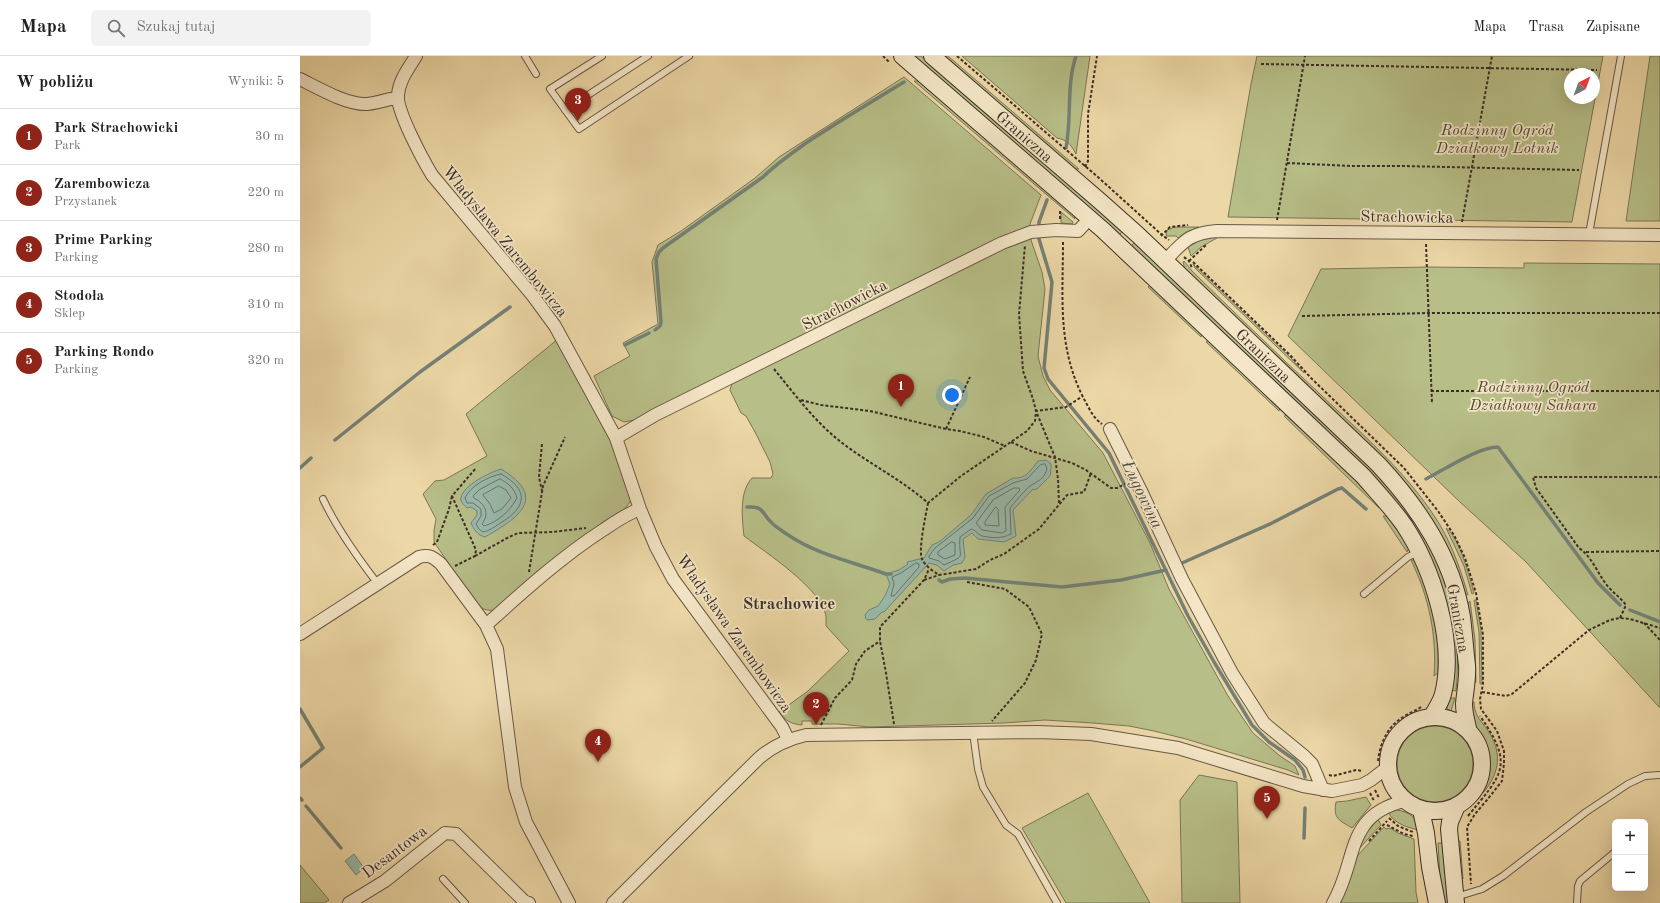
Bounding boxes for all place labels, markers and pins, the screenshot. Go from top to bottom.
pin: 3 [565,88,591,121]
pin: 1 [888,374,914,407]
pin: 2 [803,692,829,725]
pin: 4 [585,729,611,762]
pin: 5 [1254,786,1280,819]

